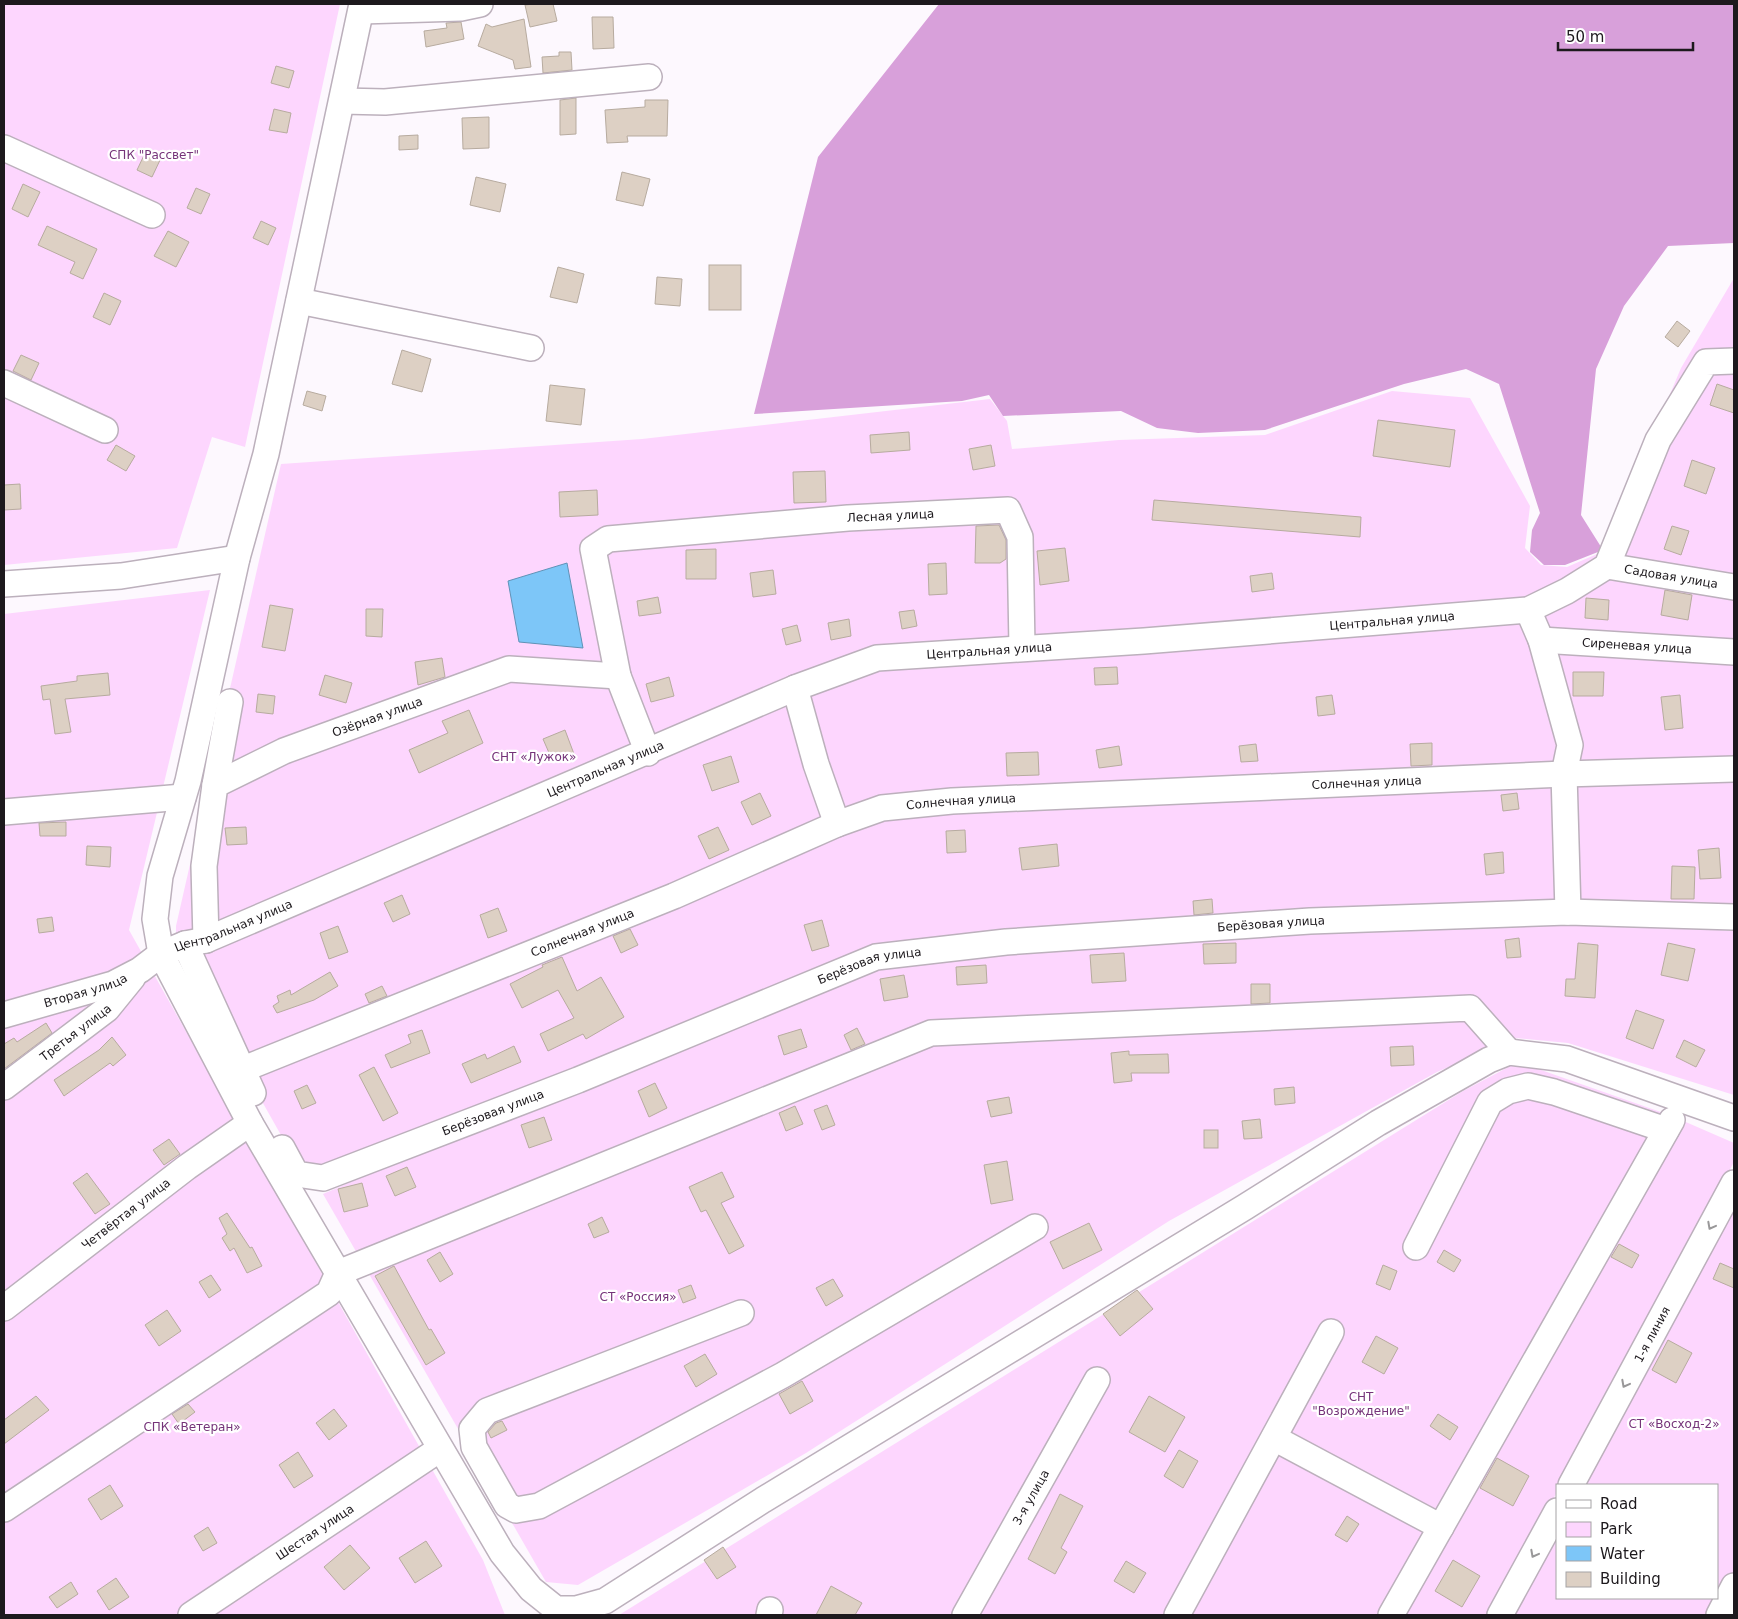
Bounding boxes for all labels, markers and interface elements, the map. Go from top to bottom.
scale bar [1558,20,1693,52]
text: 50 m [1566,28,1604,46]
park label: СПК "Рассвет" [109,148,199,162]
street label: Лесная улица [847,507,935,525]
street label: Садовая улица [1623,562,1719,591]
street label: Центральная улица [1329,609,1455,633]
street label: Сиреневая улица [1581,636,1692,656]
street label: Центральная улица [926,640,1052,662]
street label: Озёрная улица [330,694,424,740]
street label: Центральная улица [545,738,666,800]
park label: СНТ «Лужок» [492,750,576,764]
street label: Солнечная улица [1311,773,1422,792]
street label: Солнечная улица [906,791,1016,813]
street label: Центральная улица [172,897,295,955]
street label: Солнечная улица [529,906,636,960]
street label: Берёзовая улица [1217,913,1325,934]
street label: Берёзовая улица [816,945,922,987]
street label: Вторая улица [42,971,130,1010]
street label: Третья улица [37,1001,114,1065]
street label: Берёзовая улица [440,1087,546,1139]
street label: Четвёртая улица [79,1175,173,1253]
one-way arrow [1707,1221,1717,1230]
park label: СТ «Россия» [600,1290,677,1304]
street label: 1-я линия [1631,1304,1673,1365]
one-way arrow [1621,1379,1631,1388]
park label: СНТ "Возрождение" [1312,1390,1410,1418]
park label: СТ «Восход-2» [1628,1417,1720,1431]
park label: СПК «Ветеран» [143,1420,241,1434]
street label: 3-я улица [1010,1467,1052,1527]
legend [1556,1484,1718,1599]
text: Road [1600,1495,1638,1513]
street label: Шестая улица [273,1501,356,1563]
text: Park [1600,1520,1633,1538]
text: Water [1600,1545,1645,1563]
one-way arrow [1530,1549,1540,1558]
text: Building [1600,1570,1661,1588]

